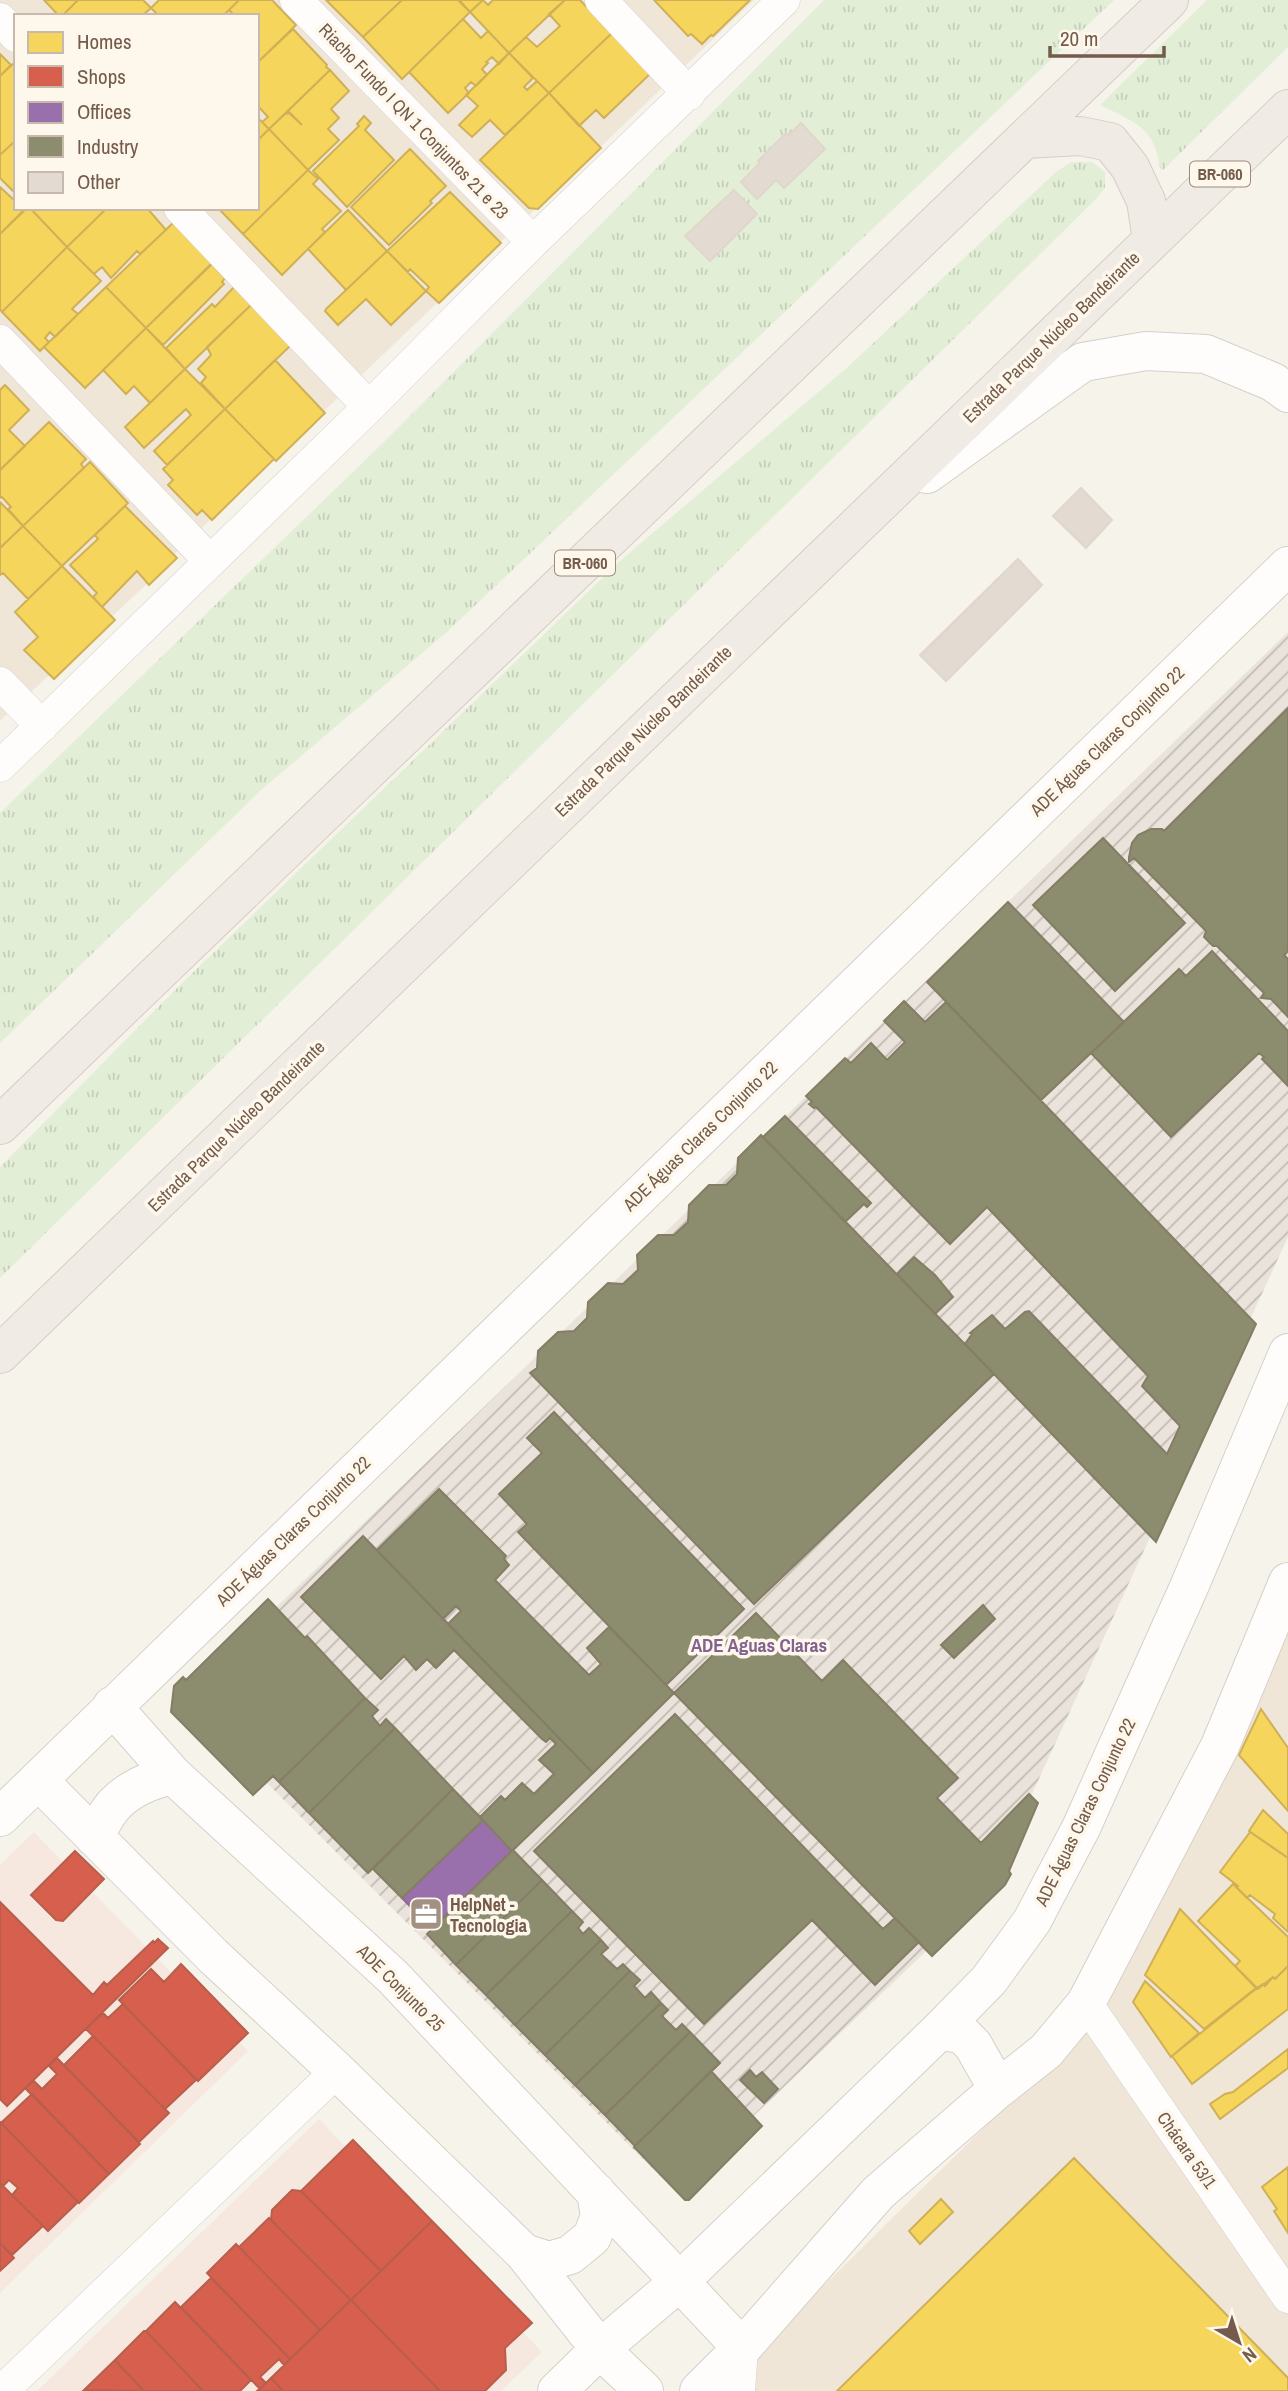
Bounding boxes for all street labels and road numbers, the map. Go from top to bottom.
street label: Riacho Fundo I QN 1 Conjuntos 21 e 23 [314,18,514,224]
road number: BR-060 [1190,162,1250,186]
street label: Estrada Parque Núcleo Bandeirante [957,246,1145,428]
road number: BR-060 [555,550,615,576]
street label: Estrada Parque Núcleo Bandeirante [549,640,737,822]
street label: ADE Águas Claras Conjunto 22 [1024,660,1190,822]
street label: Estrada Parque Núcleo Bandeirante [142,1035,330,1217]
street label: ADE Águas Claras Conjunto 22 [617,1055,783,1217]
street label: ADE Águas Claras Conjunto 22 [210,1450,376,1612]
street label: ADE Águas Claras Conjunto 22 [1028,1714,1141,1911]
street label: ADE Conjunto 25 [351,1938,450,2037]
street label: Chácara 53/1 [1151,2107,1223,2194]

